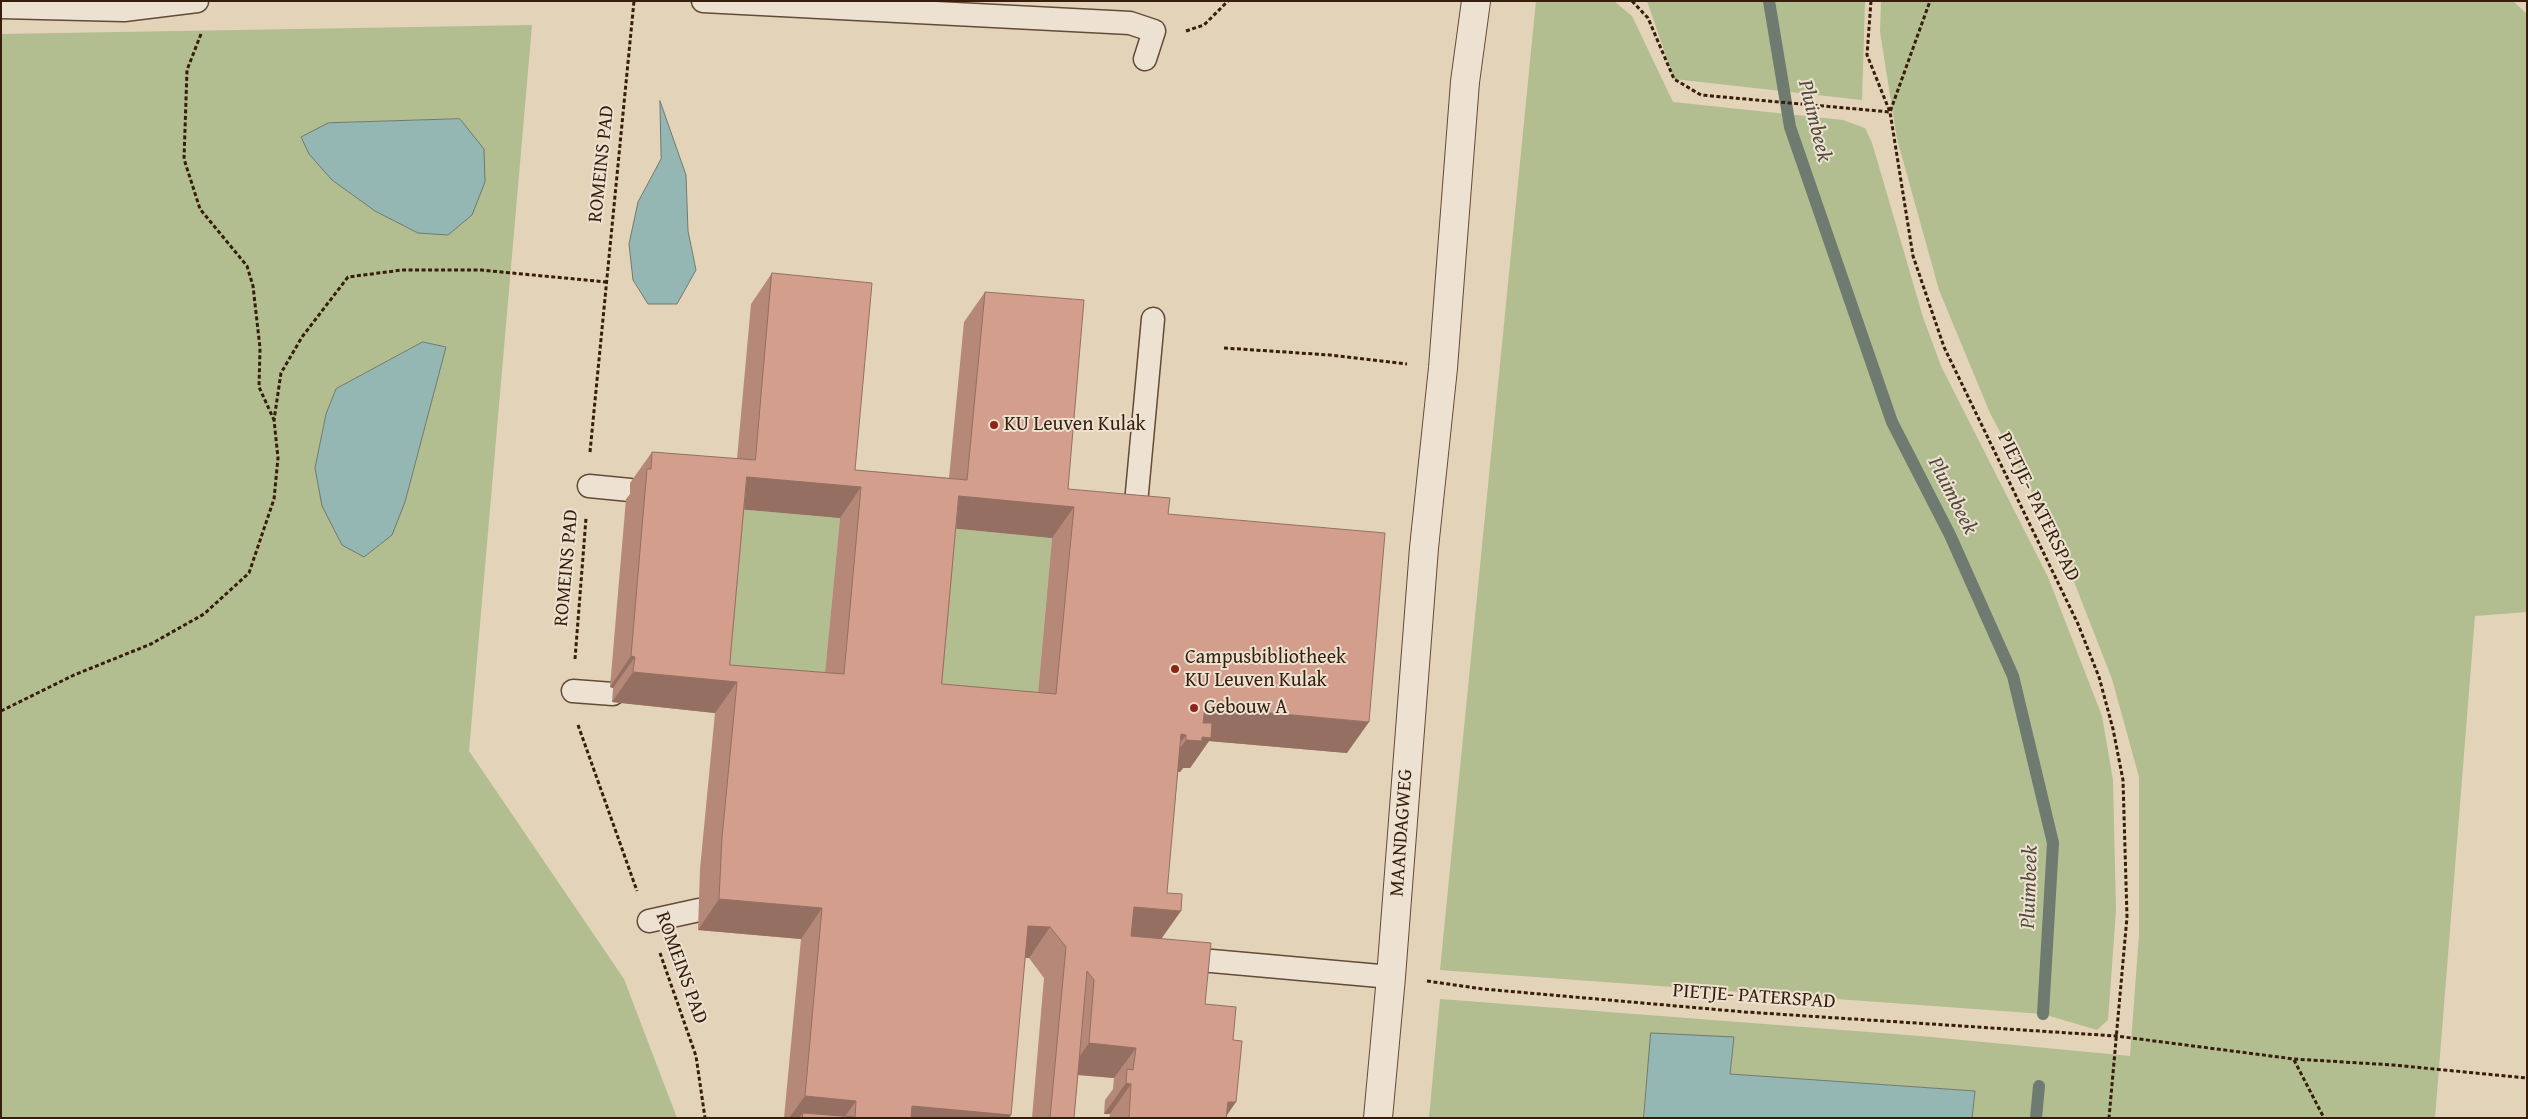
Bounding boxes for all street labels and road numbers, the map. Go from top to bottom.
street label: ROMEINS PAD [584,104,620,224]
street label: PIETJE- PATERSPAD [1991,428,2085,586]
street label: ROMEINS PAD [550,508,584,628]
street label: MAANDAGWEG [1386,768,1418,898]
street label: ROMEINS PAD [650,909,712,1027]
street label: PIETJE- PATERSPAD [1672,979,1836,1015]

